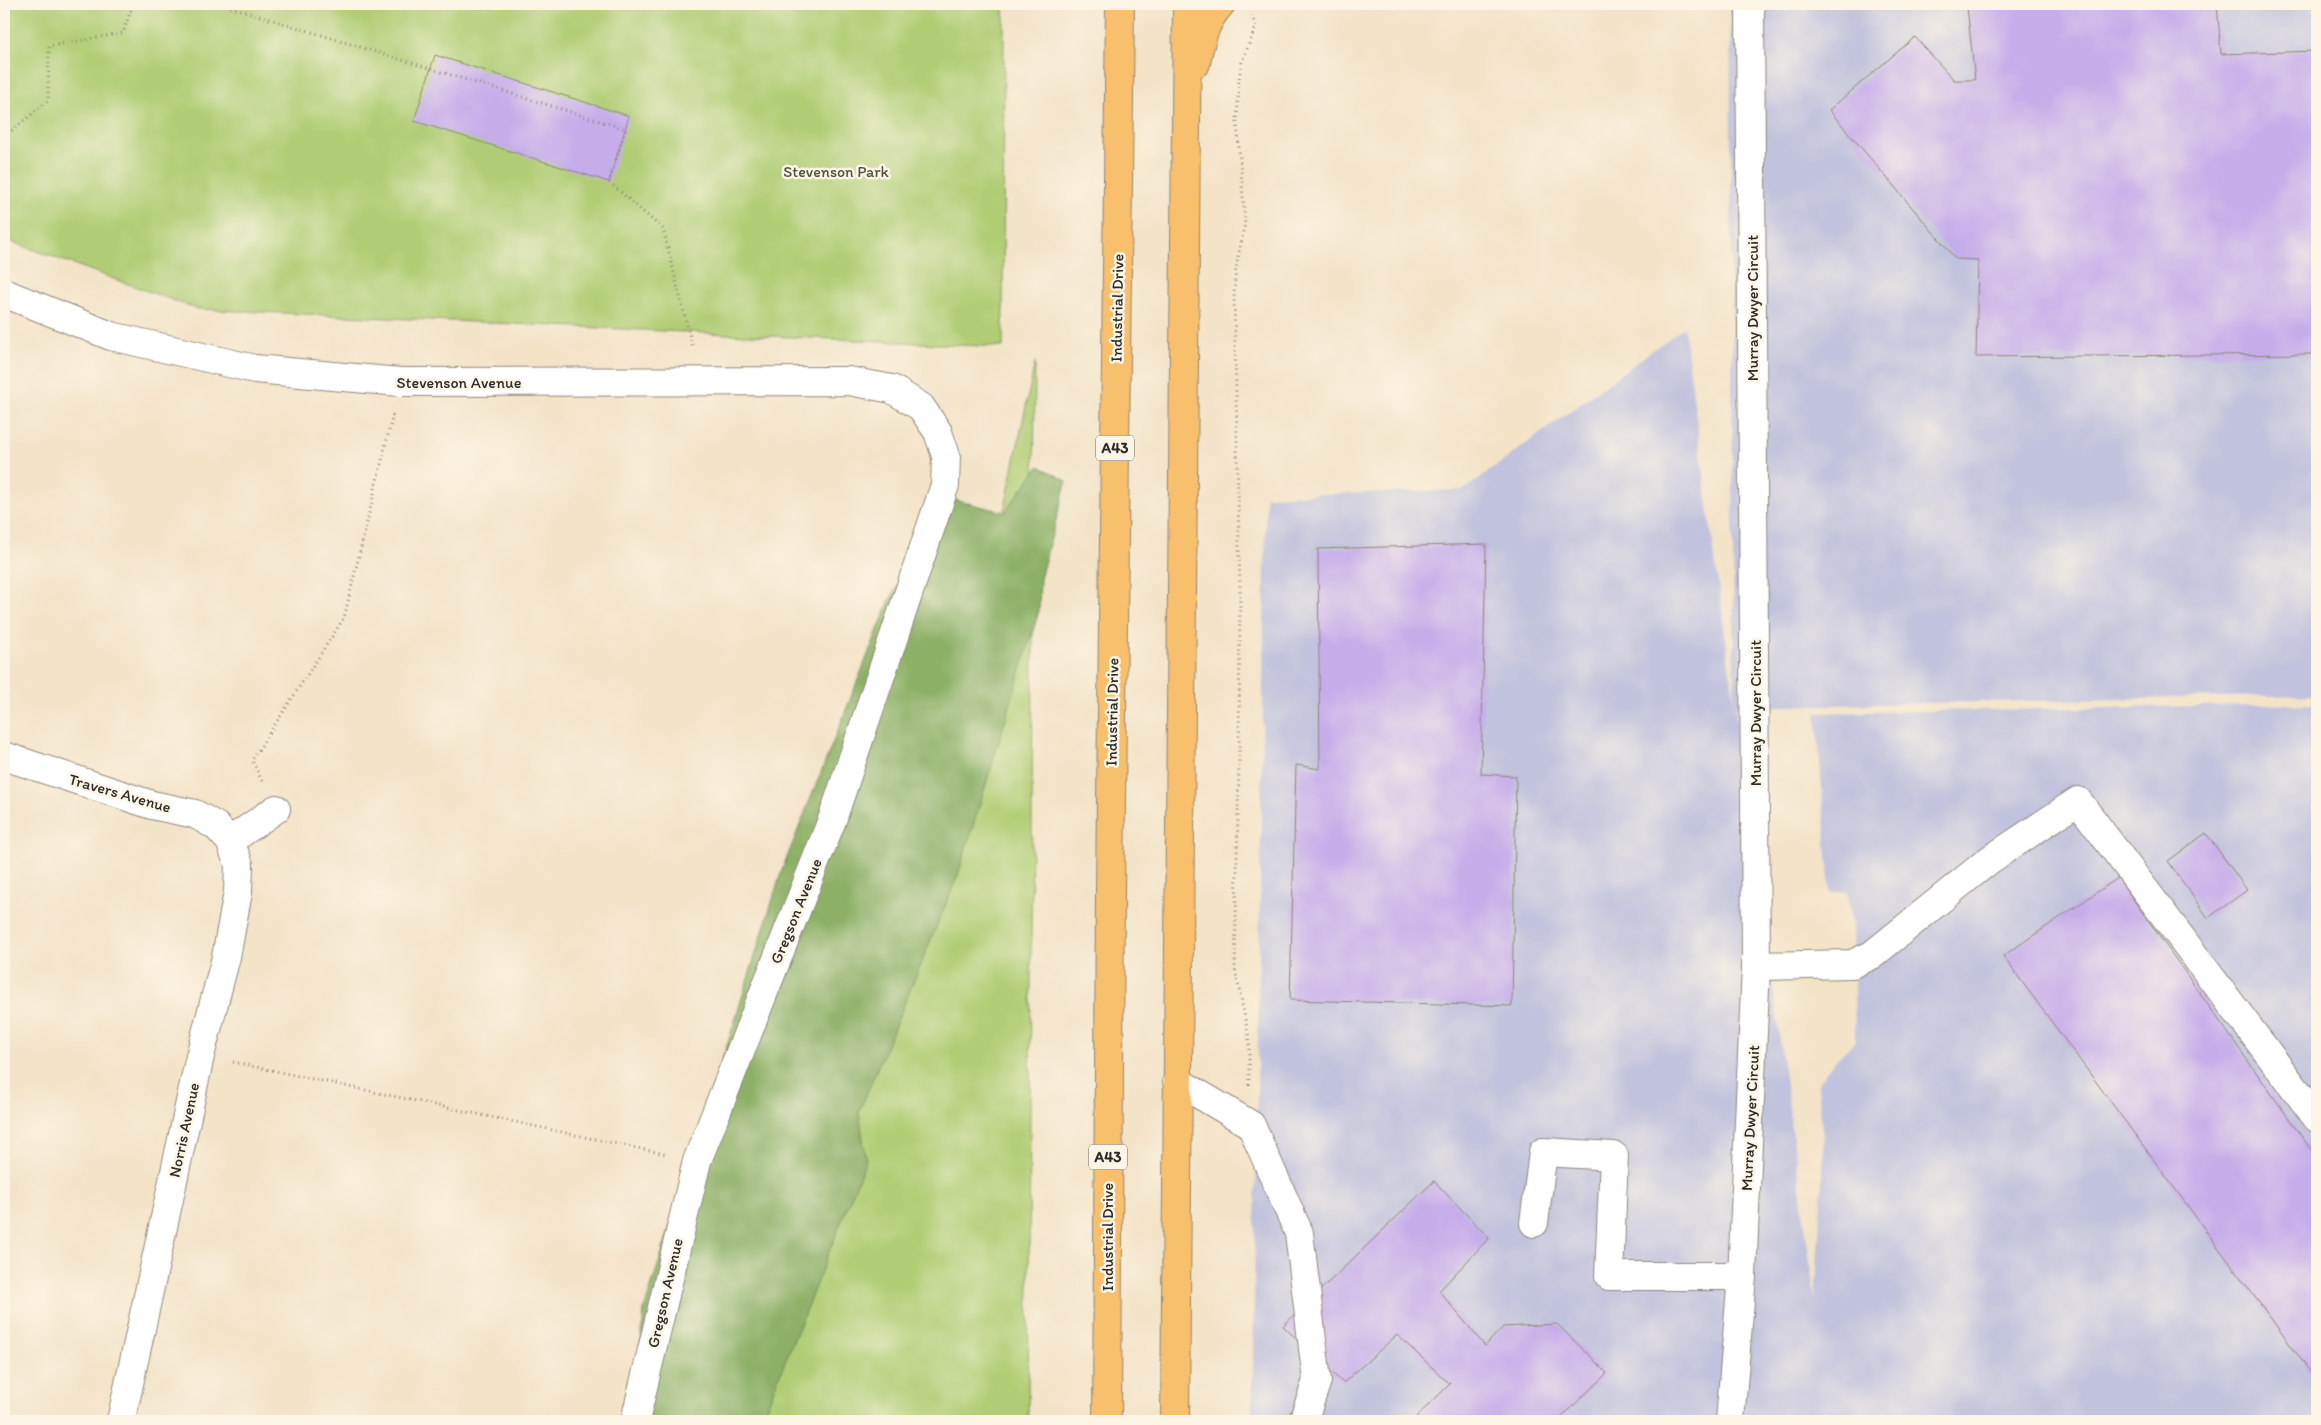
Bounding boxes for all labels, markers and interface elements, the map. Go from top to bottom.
park label: Stevenson Park [783,162,890,181]
street label: Murray Dwyer Circuit [1743,235,1762,381]
street label: Industrial Drive [1107,254,1127,362]
street label: Stevenson Avenue [397,373,522,392]
road number: A43 [1096,436,1134,460]
street label: Murray Dwyer Circuit [1746,640,1765,786]
street label: Industrial Drive [1102,658,1122,766]
street label: Travers Avenue [67,769,173,817]
street label: Gregson Avenue [766,856,826,966]
street label: Murray Dwyer Circuit [1737,1044,1763,1192]
street label: Norris Avenue [165,1081,203,1179]
road number: A43 [1089,1144,1127,1170]
street label: Industrial Drive [1098,1183,1117,1291]
street label: Gregson Avenue [643,1236,687,1350]

